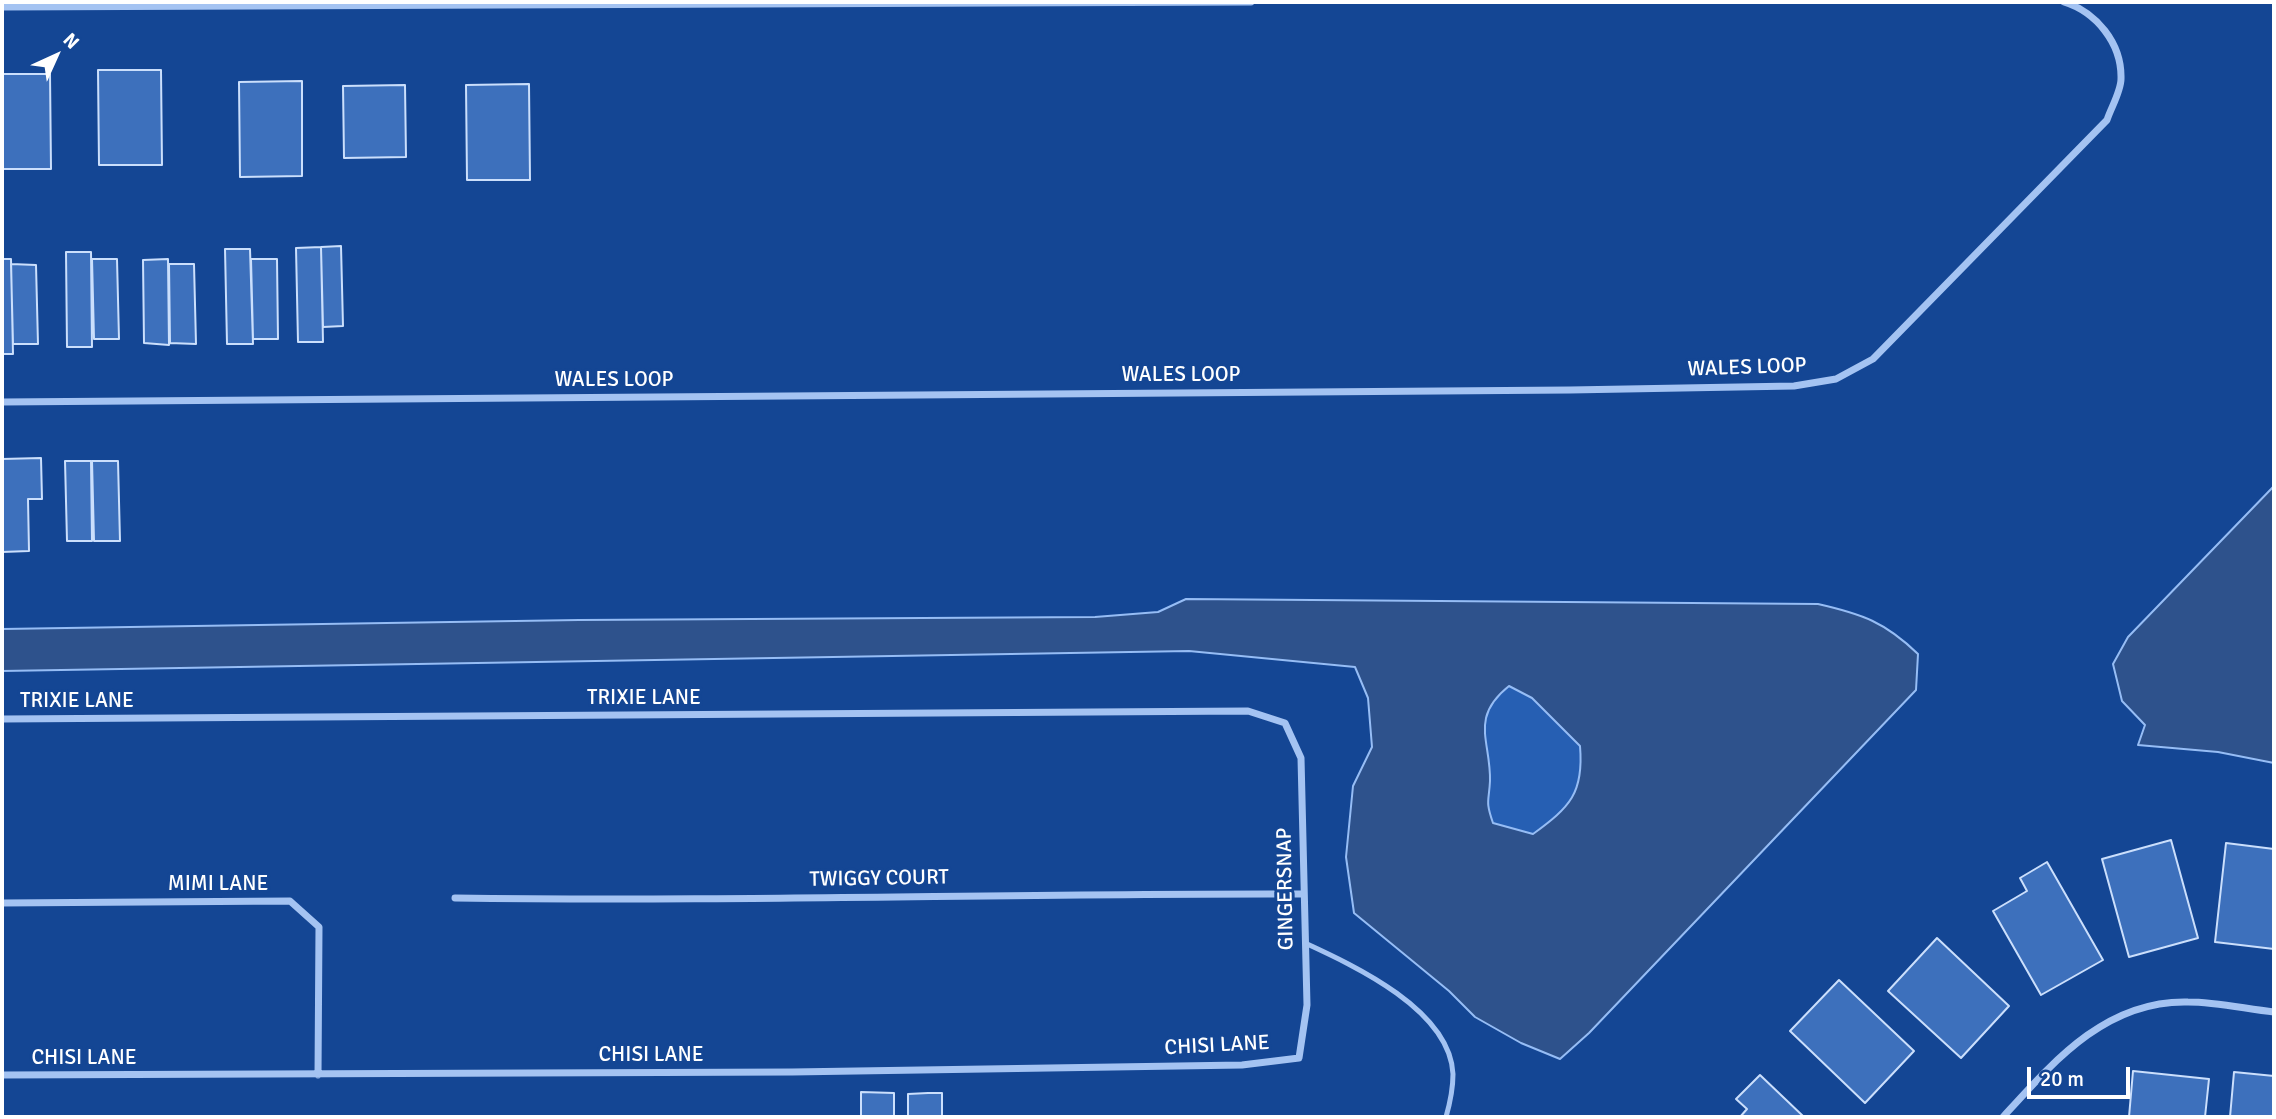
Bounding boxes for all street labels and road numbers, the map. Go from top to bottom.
street label: WALES LOOP [1687,353,1807,383]
street label: WALES LOOP [1122,362,1240,388]
street label: WALES LOOP [555,367,673,393]
street label: TRIXIE LANE [587,685,701,711]
street label: TRIXIE LANE [20,688,134,714]
street label: GINGERSNAP [1272,827,1300,951]
street label: TWIGGY COURT [809,865,949,893]
street label: MIMI LANE [168,871,268,897]
street label: CHISI LANE [1164,1031,1270,1061]
street label: CHISI LANE [598,1042,704,1068]
street label: CHISI LANE [31,1045,137,1071]

